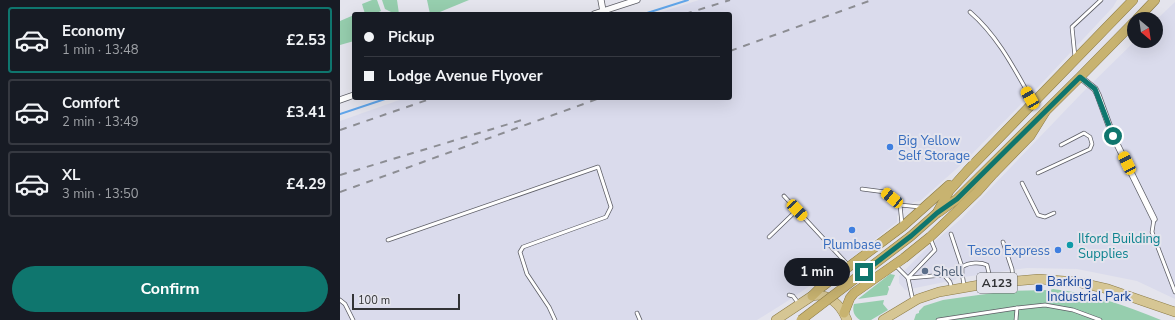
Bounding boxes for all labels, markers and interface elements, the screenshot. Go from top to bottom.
north arrow [1127,12,1163,48]
map controls [1127,12,1163,48]
text: Economy [62,21,125,41]
icon: car [14,22,50,58]
text: Pickup [388,27,434,47]
text: £2.53 [286,30,326,50]
text: 1 min · 13:48 [62,41,138,59]
text: Lodge Avenue Flyover [388,66,543,86]
car [1019,85,1041,111]
text: Comfort [62,93,119,113]
icon: car [14,94,50,130]
text: £3.41 [286,102,326,122]
text: 2 min · 13:49 [62,113,138,131]
route start [1104,127,1122,145]
place label: Big Yellow Self Storage [898,132,970,165]
marker: Big Yellow Self Storage [885,142,895,152]
car [1116,150,1138,176]
text: XL [62,165,81,185]
icon: car [14,166,50,202]
text: £4.29 [286,174,326,194]
text: 3 min · 13:50 [62,185,138,203]
car [879,186,905,210]
car [784,197,810,223]
marker: Plumbase [847,225,857,235]
place label: Ilford Building Supplies [1078,230,1160,263]
place label: Plumbase [823,236,881,254]
marker: Ilford Building Supplies [1065,240,1075,250]
place label: Tesco Express [968,242,1050,260]
marker: Tesco Express [1053,245,1063,255]
callout: 1 min [784,258,850,286]
text: 1 min [800,263,834,281]
route end [855,263,873,281]
place label: Shell [933,263,963,281]
button: Confirm [12,266,328,312]
marker: Shell [920,266,930,276]
road number: A123 [977,273,1017,293]
place label: Barking Industrial Park [1047,273,1132,306]
marker: Barking Industrial Park [1034,283,1044,293]
scale bar [352,292,460,311]
text: 100 m [358,293,390,308]

